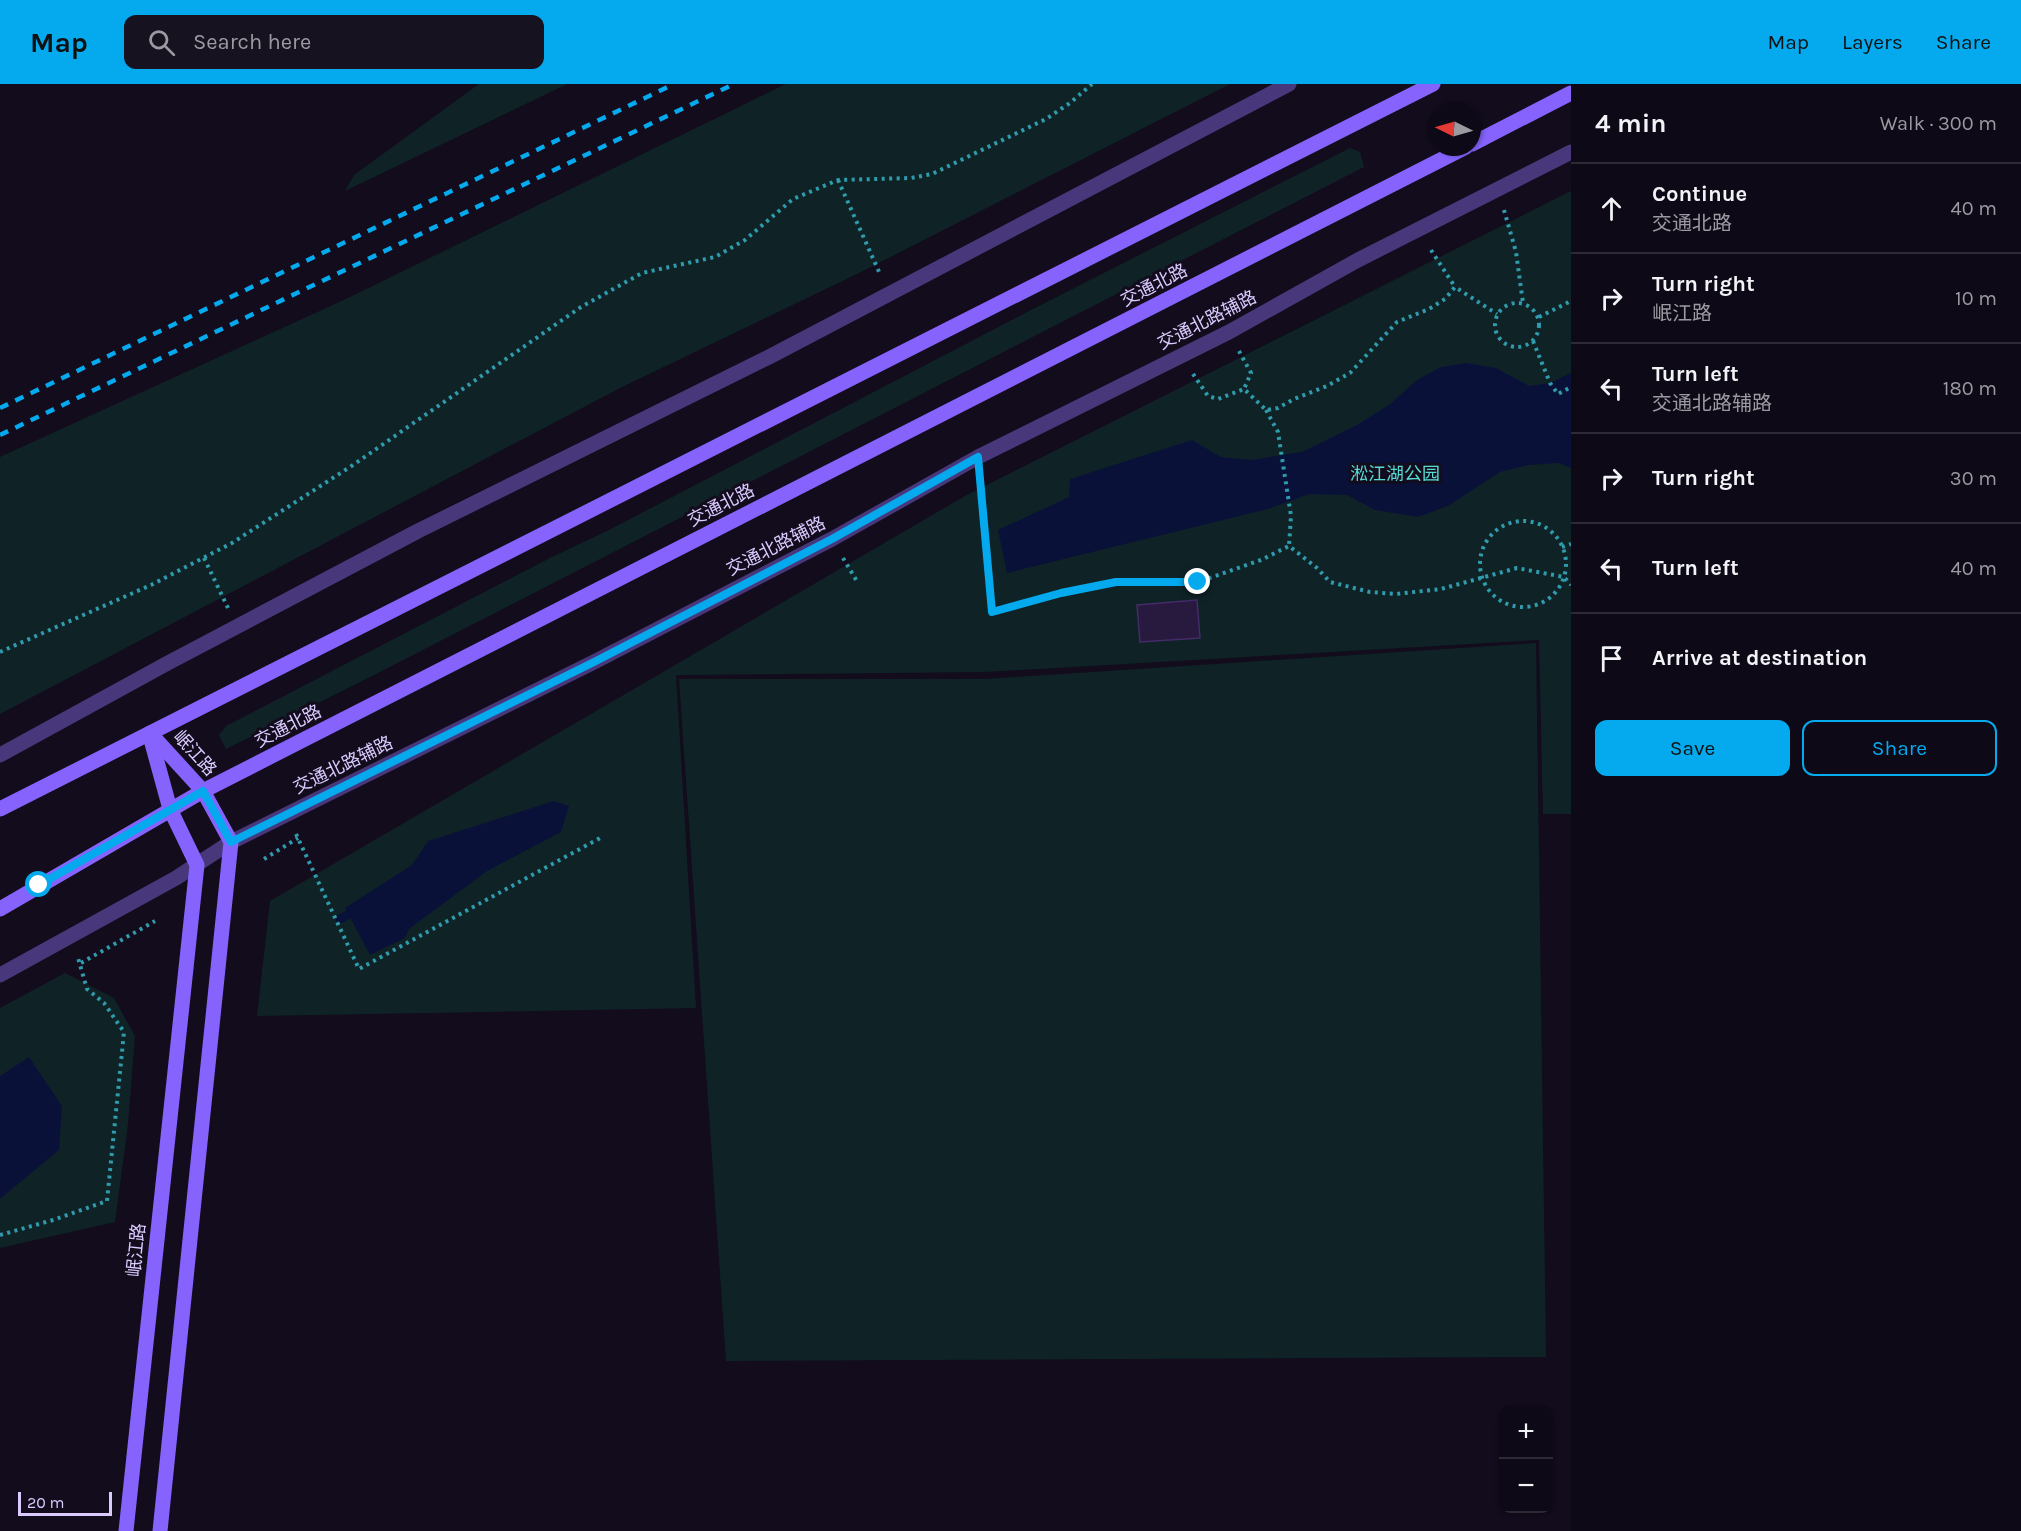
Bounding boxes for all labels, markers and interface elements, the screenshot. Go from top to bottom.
search box [124,15,544,69]
text: Map [30,26,88,59]
icon: search [145,26,178,59]
text: Search here [193,29,311,55]
text: Map [1767,30,1809,54]
text: Layers [1842,30,1903,54]
text: Share [1936,30,1991,54]
north arrow [1427,102,1481,156]
text: 4 min [1595,108,1666,139]
text: Walk · 300 m [1880,112,1997,135]
text: Continue [1652,181,1747,207]
icon: ahead [1595,192,1628,225]
text: 40 m [1951,197,1997,220]
text: 交通北路 [1652,212,1732,235]
street label: 交通北路 [1117,259,1191,311]
text: Turn right [1652,271,1755,297]
icon: right [1595,282,1628,315]
street label: 交通北路辅路 [1154,286,1260,354]
text: 10 m [1955,287,1997,310]
text: 岷江路 [1652,302,1712,325]
text: Turn left [1652,361,1739,387]
icon: left [1595,372,1628,405]
text: 180 m [1943,377,1997,400]
text: 交通北路辅路 [1652,392,1772,415]
icon: right [1595,462,1628,495]
park label: 淞江湖公园 [1350,463,1440,485]
text: Turn right [1652,465,1755,491]
text: 30 m [1950,467,1997,490]
street label: 交通北路 [684,479,758,531]
street label: 交通北路辅路 [723,512,829,580]
icon: left [1595,552,1628,585]
text: Turn left [1652,555,1739,581]
text: 40 m [1951,557,1997,580]
route end [1184,568,1210,594]
icon: arrive [1595,642,1628,675]
text: Arrive at destination [1652,645,1867,671]
street label: 交通北路 [251,700,325,752]
button: Save [1595,720,1790,776]
button: Share [1802,720,1997,776]
street label: 岷江路 [169,726,221,780]
street label: 交通北路辅路 [290,731,396,799]
route start [25,871,51,897]
street label: 岷江路 [122,1222,150,1278]
map controls [1499,1405,1553,1513]
button: + [1499,1405,1553,1459]
button: − [1499,1459,1553,1513]
scale bar [18,1489,112,1516]
text: 20 m [27,1493,65,1512]

